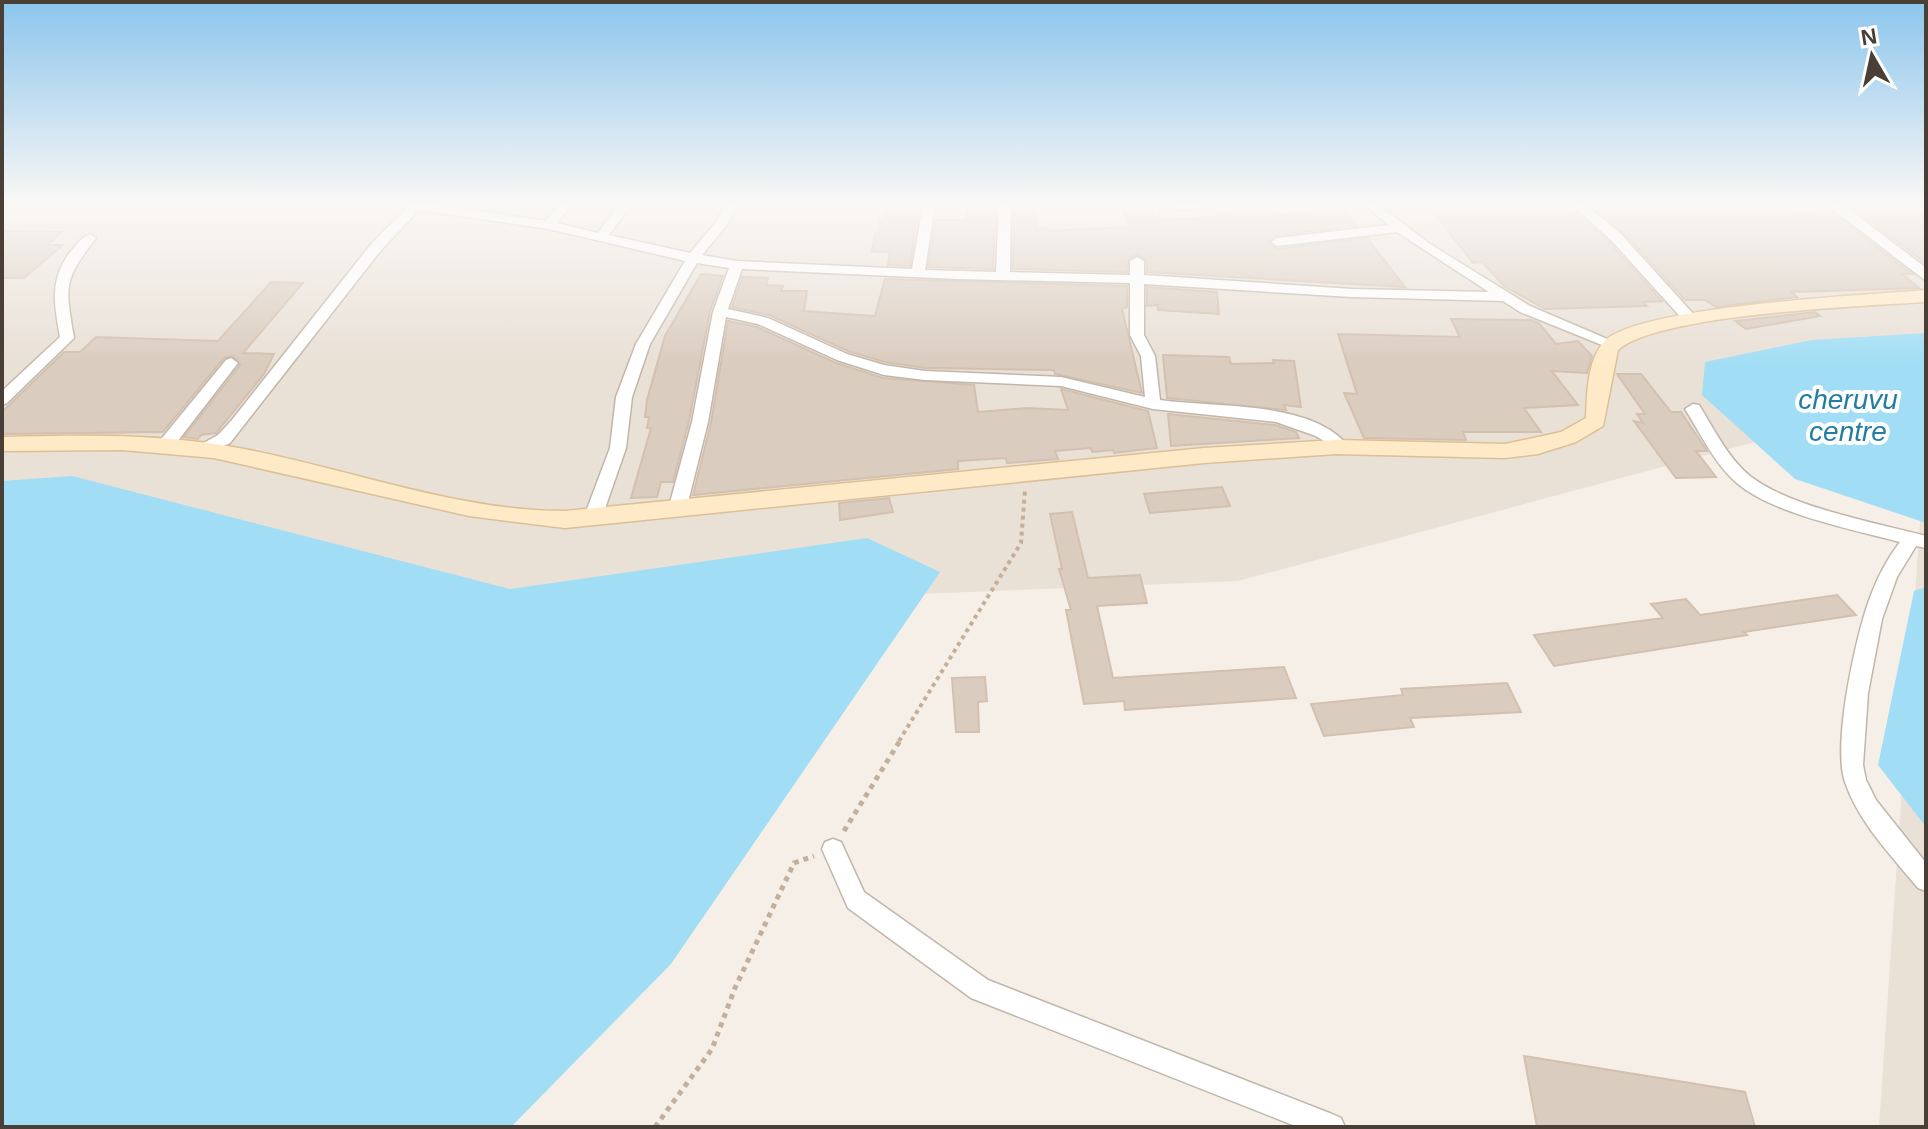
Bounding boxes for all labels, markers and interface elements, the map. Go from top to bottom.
north arrow [1832,16,1912,96]
text: N [1859,23,1879,50]
water label: cheruvu centre [1798,384,1898,447]

